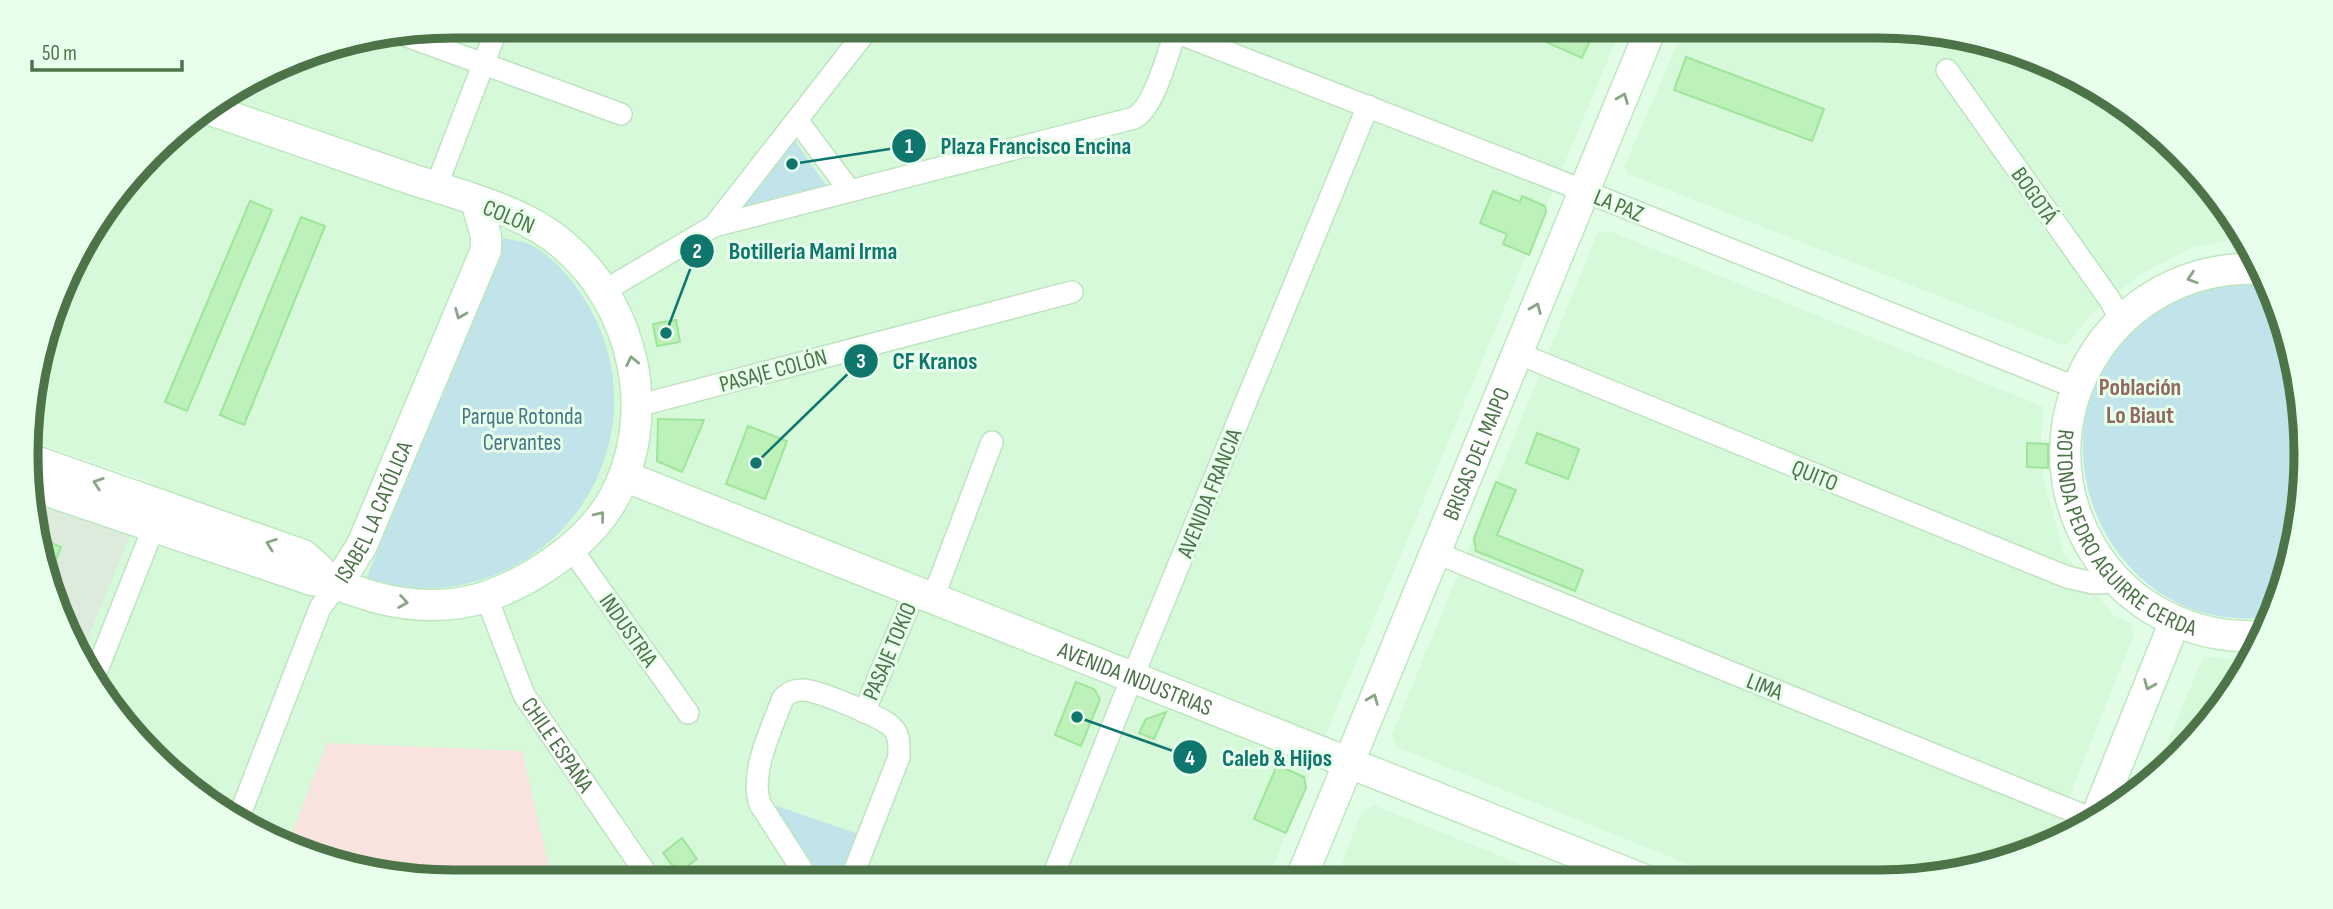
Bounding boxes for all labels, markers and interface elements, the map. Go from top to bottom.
scale bar [32,28,182,72]
text: 50 m [42,41,77,66]
one-way arrow [1614,92,1628,104]
callout: Plaza Francisco Encina [891,123,1145,168]
text: Plaza Francisco Encina [941,132,1131,161]
text: 1 [905,134,913,159]
street label: BOGOTÁ [2005,162,2064,229]
street label: LA PAZ [1590,183,1648,229]
street label: COLÓN [478,194,539,240]
callout: Botilleria Mami Irma [680,228,911,273]
text: Botilleria Mami Irma [729,237,897,266]
text: 2 [692,239,702,264]
one-way arrow [2187,270,2199,284]
one-way arrow [1527,303,1541,315]
one-way arrow [454,306,468,319]
callout: CF Kranos [843,338,991,383]
street label: PASAJE COLÓN [716,343,830,399]
text: CF Kranos [892,347,978,376]
text: 3 [856,349,866,374]
one-way arrow [625,355,640,367]
district label: Población Lo Biaut [2099,373,2181,430]
street label: BRISAS DEL MAIPO [1437,384,1517,525]
park label: Parque Rotonda Cervantes [461,403,583,457]
street label: AVENIDA FRANCIA [1171,425,1249,563]
street label: ROTONDA PEDRO AGUIRRE CERDA [2050,428,2200,643]
street label: ISABEL LA CATÓLICA [329,437,419,588]
street label: QUITO [1787,454,1842,498]
one-way arrow [92,477,104,491]
one-way arrow [592,511,604,524]
one-way arrow [266,538,278,552]
street label: INDUSTRIA [593,588,664,673]
one-way arrow [397,595,409,610]
street label: PASAJE TOKIO [857,598,923,704]
street label: AVENIDA INDUSTRIAS [1053,636,1216,722]
street label: LIMA [1742,667,1787,707]
one-way arrow [2144,678,2158,690]
street label: CHILE ESPAÑA [515,692,600,798]
one-way arrow [1365,694,1379,706]
callout: Caleb & Hijos [1173,735,1346,780]
text: Caleb & Hijos [1222,744,1332,773]
text: 4 [1185,746,1195,771]

